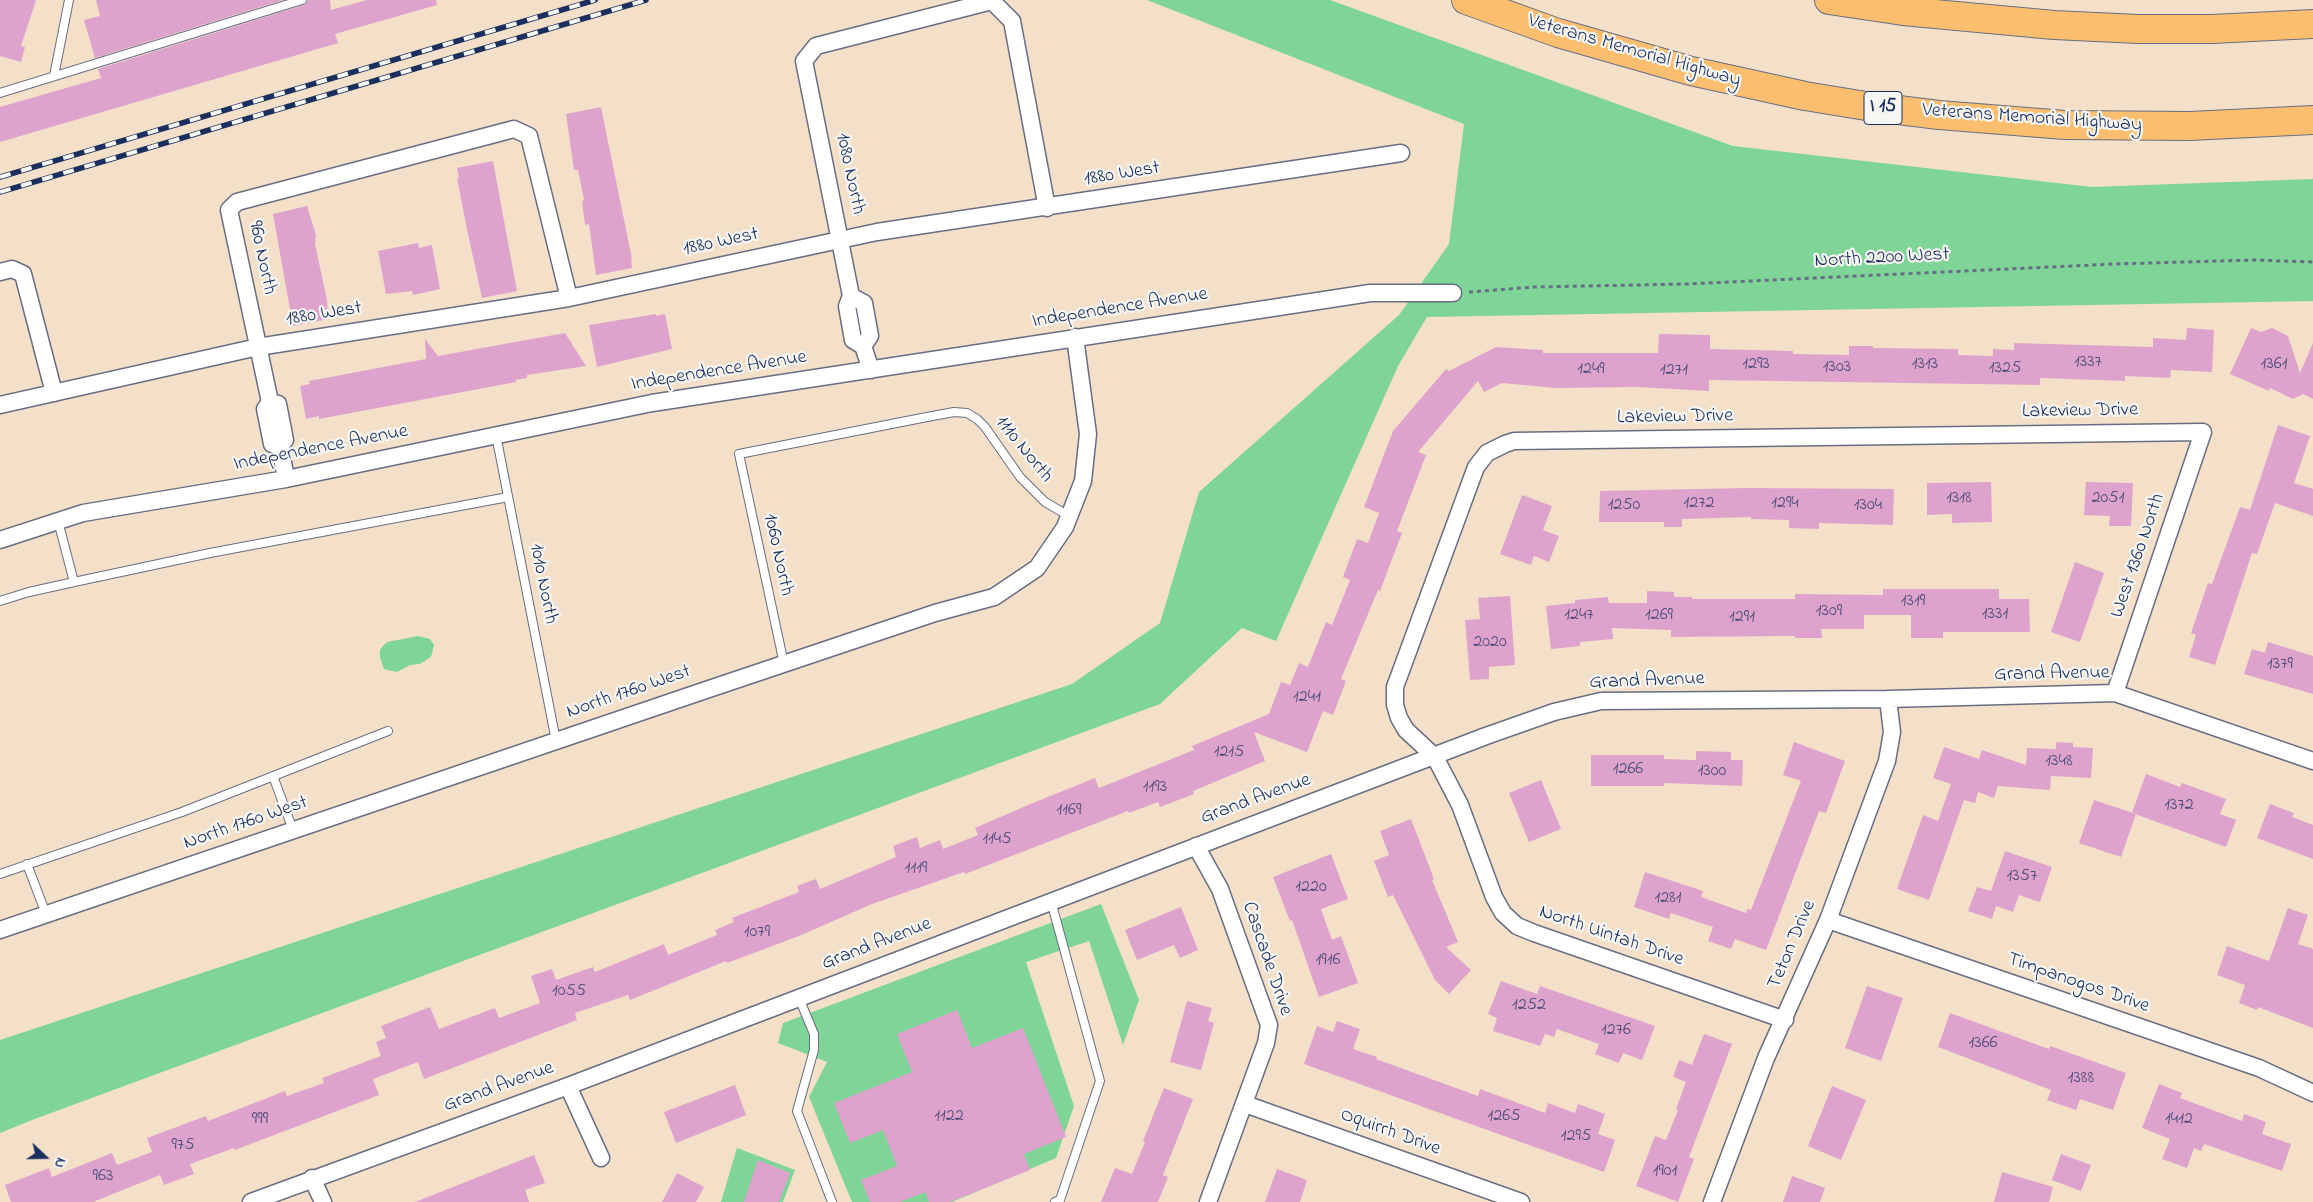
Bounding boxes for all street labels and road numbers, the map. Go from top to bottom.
street label: Veterans Memorial Highway [1525,10,1743,94]
road number: I 15 [1864,92,1902,125]
street label: Veterans Memorial Highway [1921,99,2143,139]
street label: 1080 North [829,131,869,217]
street label: 1880 West [1082,157,1162,193]
street label: 960 North [241,219,281,297]
street label: 1880 West [681,223,761,263]
street label: North 2200 West [1814,243,1950,275]
street label: Independence Avenue [1031,283,1209,335]
street label: 1880 West [284,297,364,333]
street label: Independence Avenue [630,346,808,398]
street label: Lakeview Drive [2022,399,2138,425]
street label: Lakeview Drive [1617,405,1733,431]
street label: 1110 North [989,412,1057,488]
street label: Independence Avenue [232,420,410,478]
street label: West 1360 North [2107,491,2171,621]
street label: 1060 North [757,512,797,598]
street label: 1010 North [522,542,562,626]
street label: North 1760 West [564,661,694,725]
street label: Grand Avenue [1994,662,2110,688]
street label: Grand Avenue [1589,668,1705,696]
street label: Grand Avenue [1198,769,1314,831]
street label: North 1760 West [181,792,311,856]
street label: Teton Drive [1764,897,1822,993]
street label: Cascade Drive [1235,899,1297,1019]
street label: North Uintah Drive [1536,901,1686,973]
street label: Grand Avenue [819,913,935,977]
street label: Timpanogos Drive [2004,948,2152,1020]
street label: Grand Avenue [441,1057,557,1119]
street label: Oquirrh Drive [1337,1104,1443,1162]

